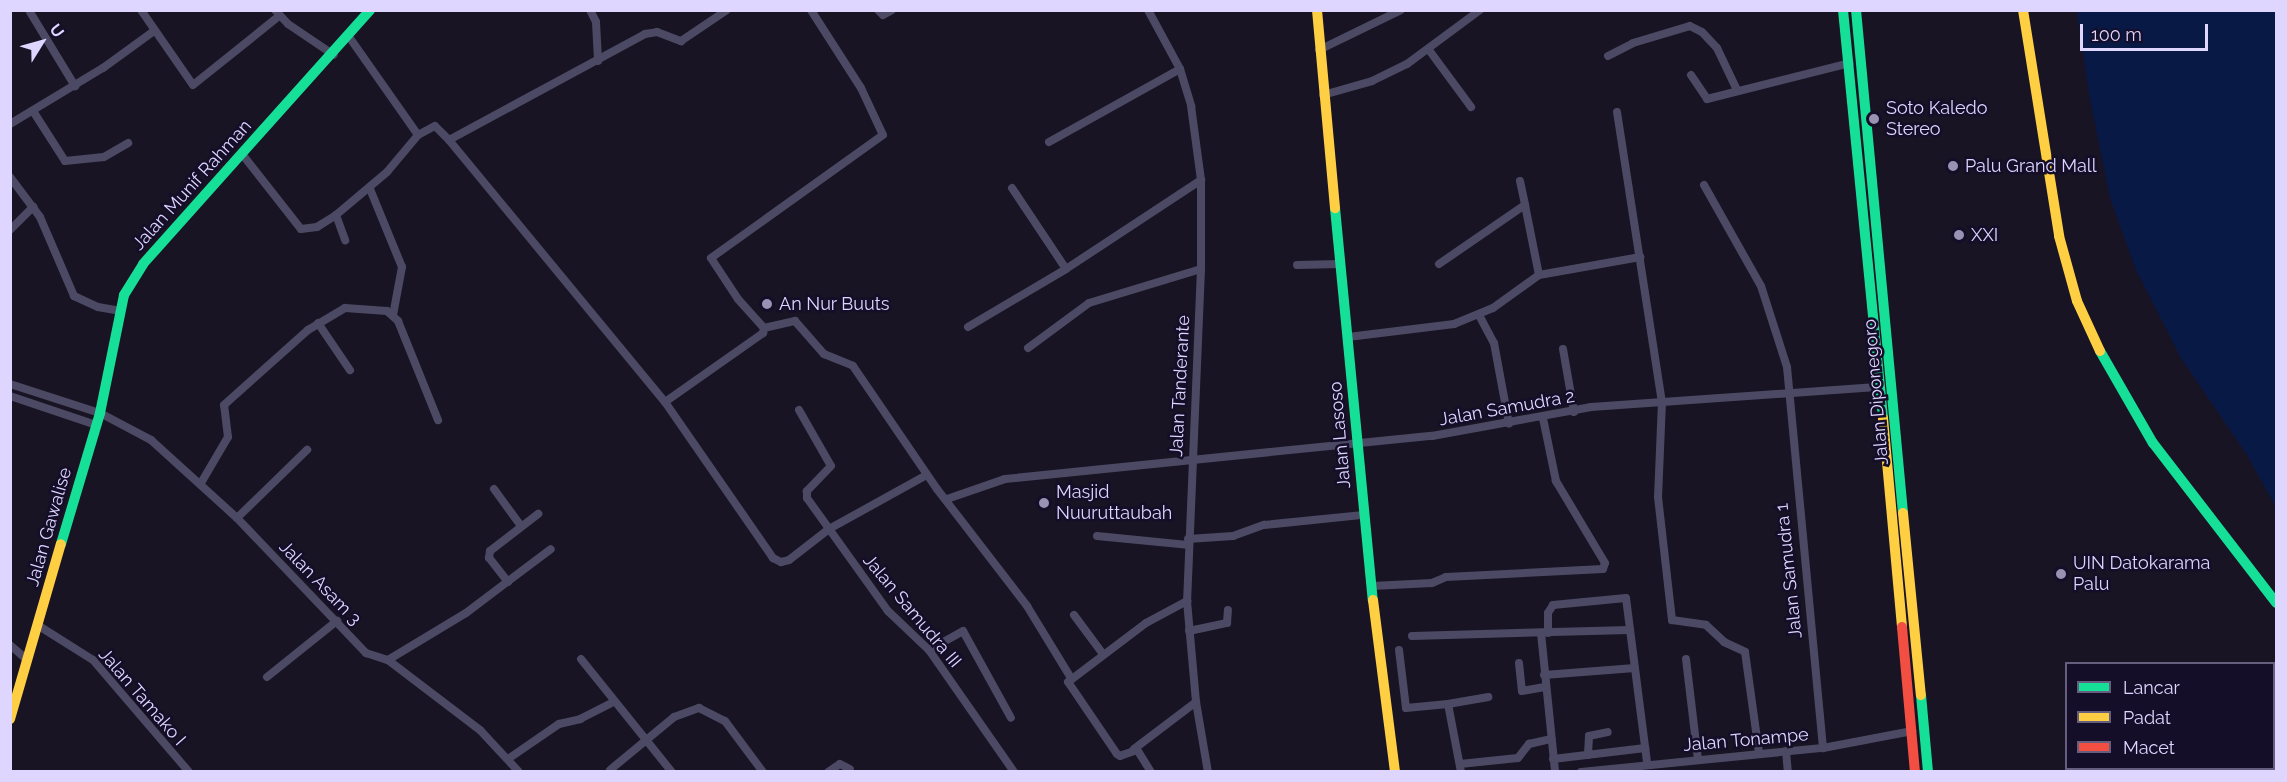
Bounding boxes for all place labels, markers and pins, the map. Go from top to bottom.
place label: Soto Kaledo Stereo [1886,98,1987,140]
marker: Soto Kaledo Stereo [1867,112,1881,126]
place label: Palu Grand Mall [1965,155,2097,177]
marker: Palu Grand Mall [1946,159,1960,173]
place label: XXI [1971,224,1998,246]
marker: XXI [1952,228,1966,242]
place label: An Nur Buuts [779,293,890,315]
marker: An Nur Buuts [760,297,774,311]
place label: Masjid Nuuruttaubah [1056,482,1172,524]
marker: Masjid Nuuruttaubah [1037,496,1051,510]
place label: UIN Datokarama Palu [2073,553,2210,596]
marker: UIN Datokarama Palu [2054,567,2068,581]

